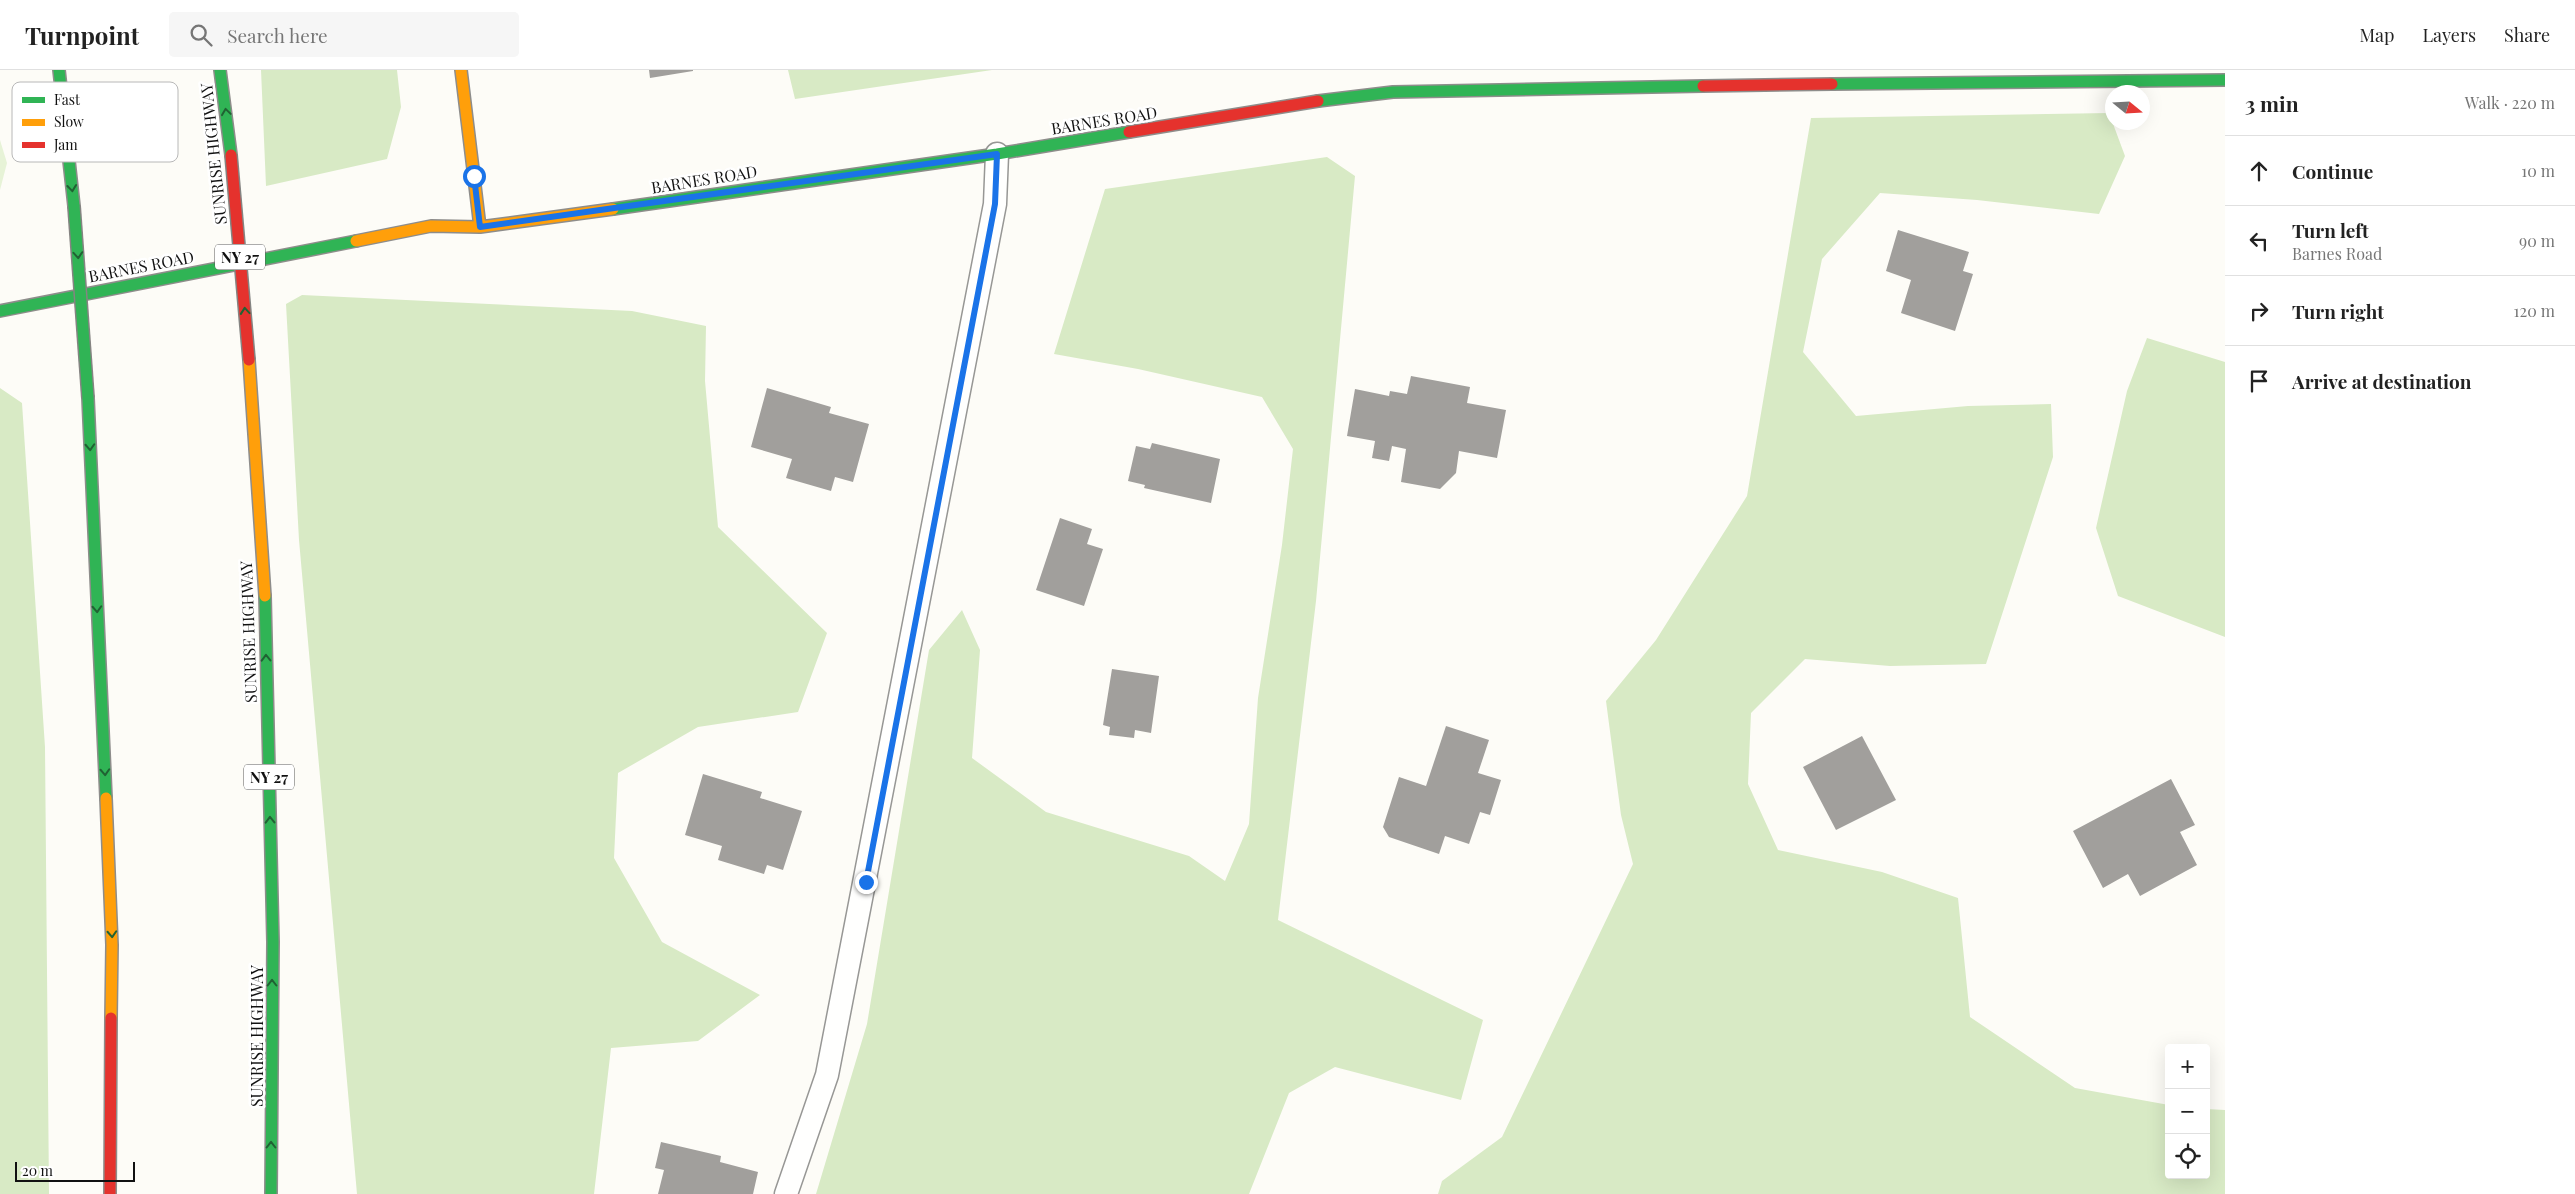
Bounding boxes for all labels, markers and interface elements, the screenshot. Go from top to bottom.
search box [169,12,519,57]
text: Turnpoint [25,19,139,51]
icon: search [187,21,215,49]
text: Search here [227,22,328,48]
text: Map [2359,23,2394,47]
text: Layers [2422,23,2476,47]
text: Share [2504,23,2550,47]
legend [12,82,178,162]
street label: SUNRISE HIGHWAY [195,82,231,226]
north arrow [2105,85,2150,130]
text: 3 min [2245,89,2299,117]
text: Fast [54,90,81,109]
text: Walk · 220 m [2465,92,2555,113]
street label: BARNES ROAD [1050,101,1158,139]
one-way arrow [221,108,232,116]
text: Slow [54,112,84,131]
text: Jam [53,135,78,154]
icon: ahead [2245,157,2273,185]
text: Continue [2292,158,2373,184]
street label: BARNES ROAD [650,160,758,198]
text: 10 m [2521,160,2555,181]
route start [463,165,486,188]
one-way arrow [66,184,77,192]
text: Turn left [2292,217,2369,243]
icon: left [2245,227,2273,255]
text: 90 m [2519,230,2555,251]
text: Barnes Road [2292,243,2382,264]
road number: NY 27 [215,244,265,270]
street label: BARNES ROAD [87,245,195,287]
one-way arrow [72,251,83,259]
icon: right [2245,297,2273,325]
text: Turn right [2292,298,2384,324]
text: 120 m [2514,300,2555,321]
one-way arrow [240,307,251,315]
icon: arrive [2245,367,2273,395]
text: Arrive at destination [2292,368,2472,394]
one-way arrow [85,443,96,451]
street label: SUNRISE HIGHWAY [235,560,261,703]
one-way arrow [92,606,103,614]
one-way arrow [261,654,271,662]
road number: NY 27 [244,764,294,790]
one-way arrow [99,768,110,776]
one-way arrow [265,816,275,824]
route end [855,871,878,894]
one-way arrow [107,930,117,938]
street label: SUNRISE HIGHWAY [246,964,267,1107]
one-way arrow [267,979,277,986]
map controls [2165,1044,2210,1179]
button: + [2165,1044,2210,1089]
button: − [2165,1089,2210,1134]
button: locate [2165,1134,2210,1179]
one-way arrow [266,1141,276,1149]
scale bar [15,1159,135,1182]
text: 20 m [22,1161,53,1180]

